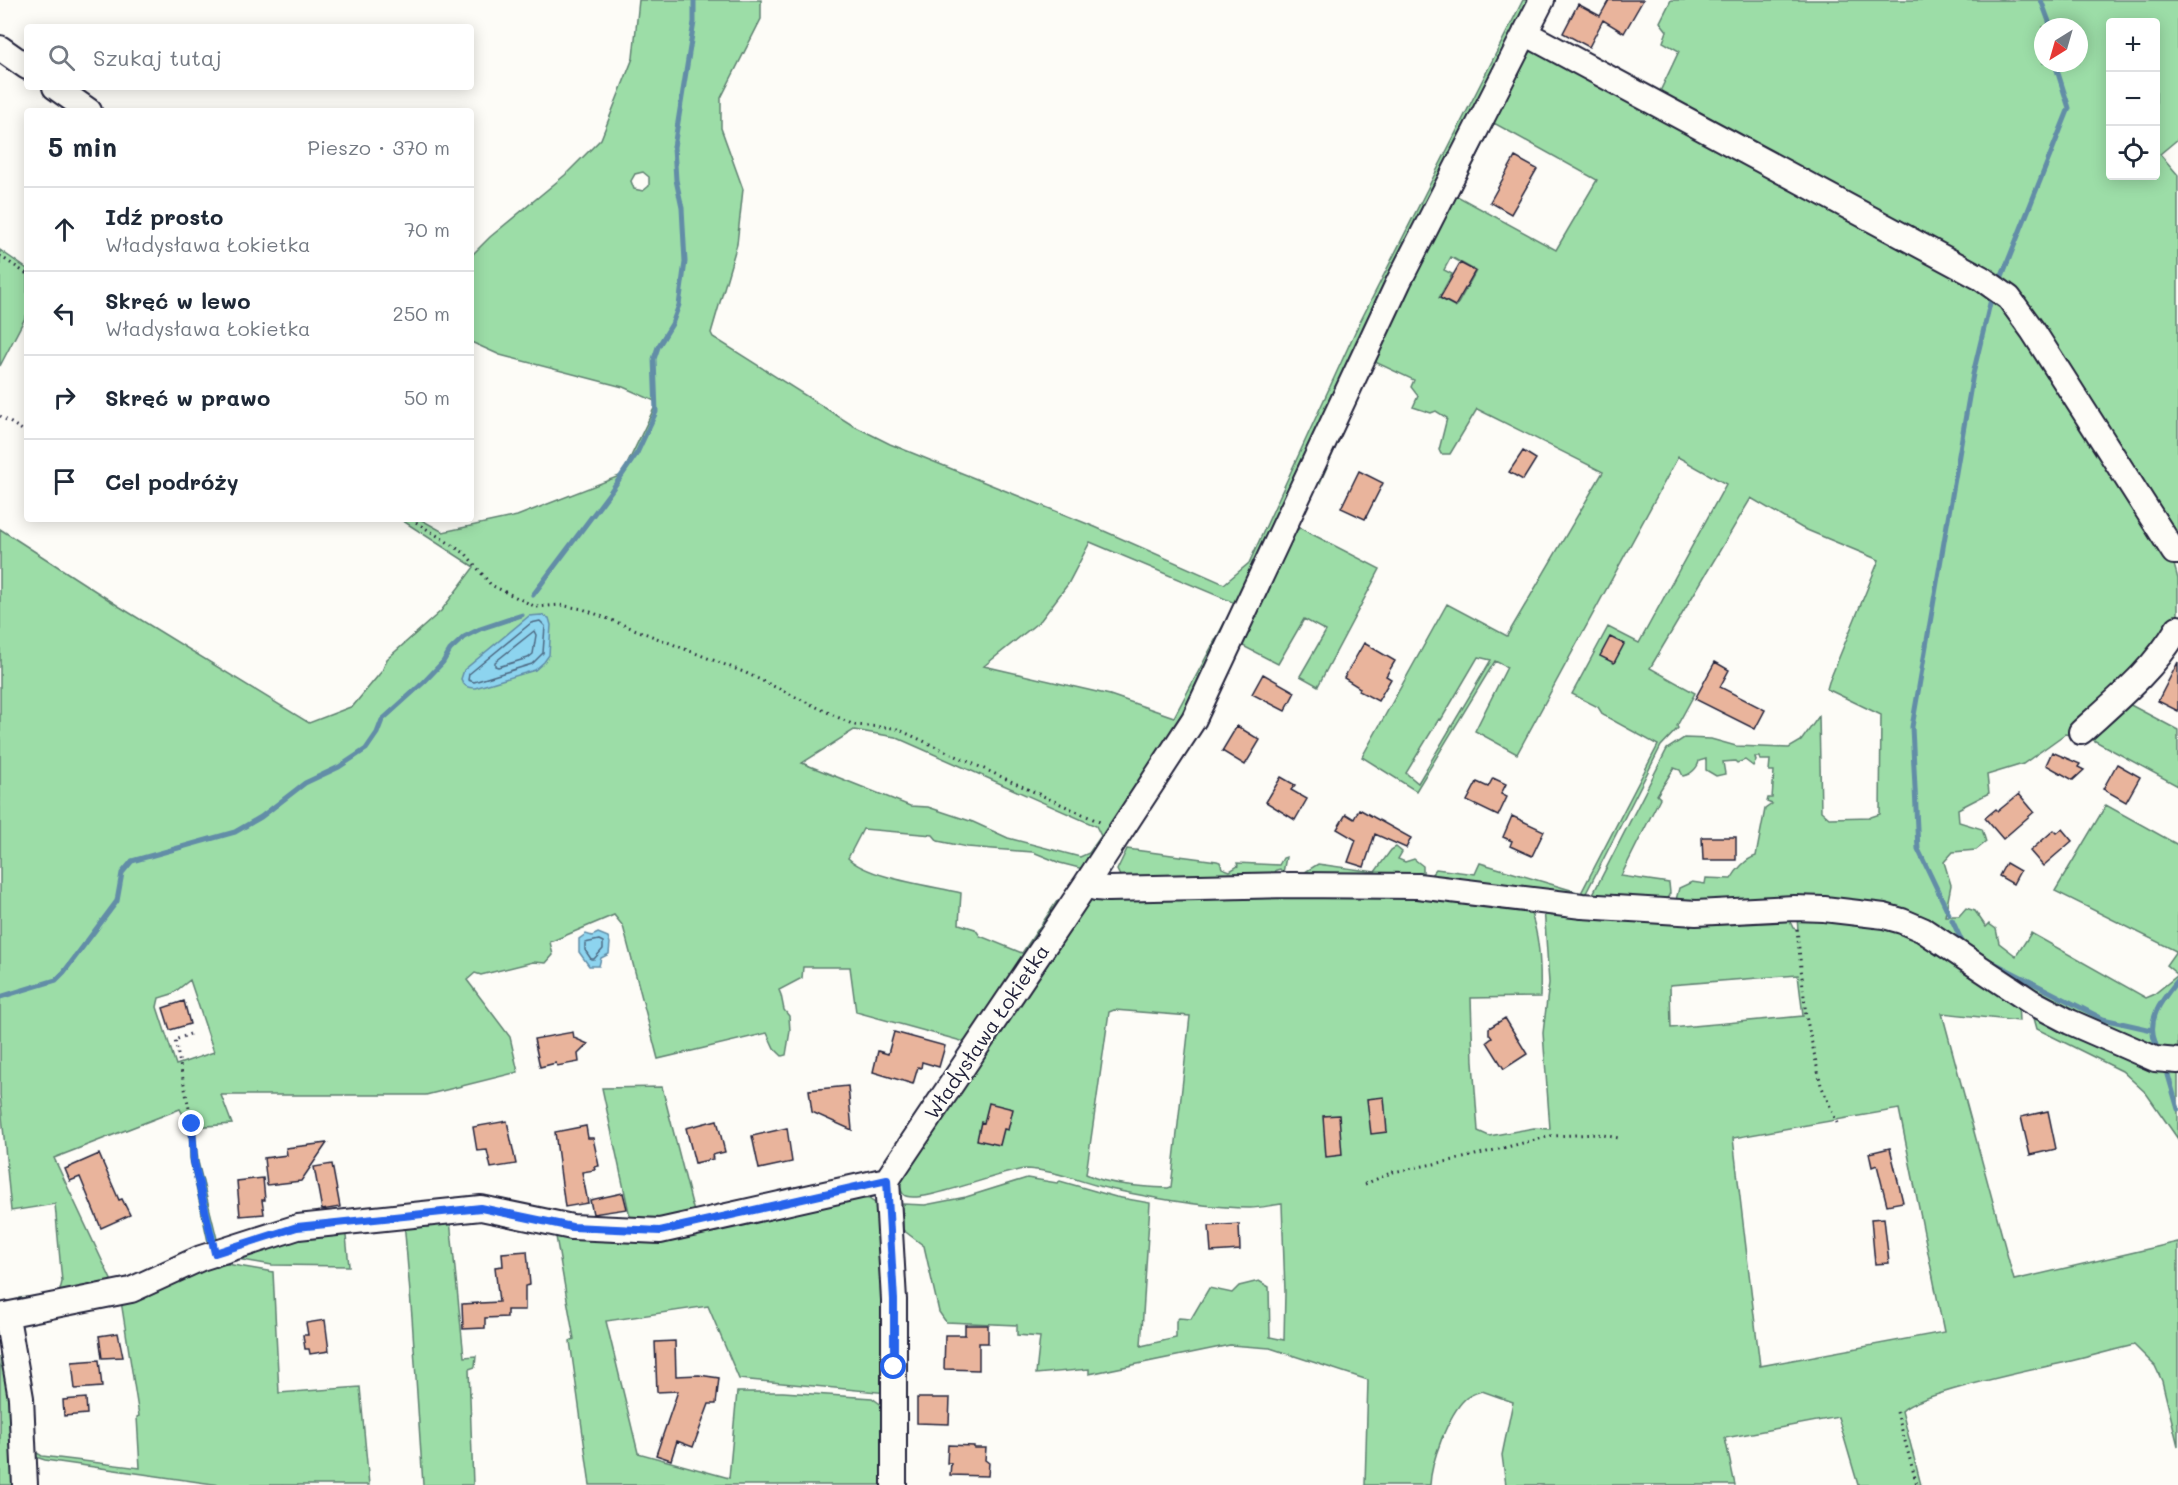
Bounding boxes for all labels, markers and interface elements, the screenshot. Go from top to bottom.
north arrow [2034,18,2088,72]
map controls [2106,18,2160,180]
button: + [2106,18,2160,72]
search box [24,24,474,90]
icon: search [45,41,78,74]
text: Szukaj tutaj [93,43,222,72]
button: − [2106,72,2160,126]
button: locate [2106,126,2160,180]
text: 5 min [48,130,117,164]
text: Pieszo · 370 m [308,134,450,160]
text: Idź prosto [105,202,223,231]
icon: ahead [48,213,81,246]
text: 70 m [404,216,450,242]
text: Władysława Łokietka [105,231,311,257]
text: Skręć w lewo [105,286,251,315]
icon: left [48,297,81,330]
text: 250 m [393,300,450,326]
text: Władysława Łokietka [105,315,311,341]
icon: right [48,381,81,414]
text: Skręć w prawo [105,383,270,412]
text: 50 m [404,384,450,410]
icon: arrive [48,465,81,498]
text: Cel podróży [105,467,239,496]
street label: Władysława Łokietka [918,939,1054,1124]
route end [178,1110,204,1136]
route start [880,1353,906,1379]

